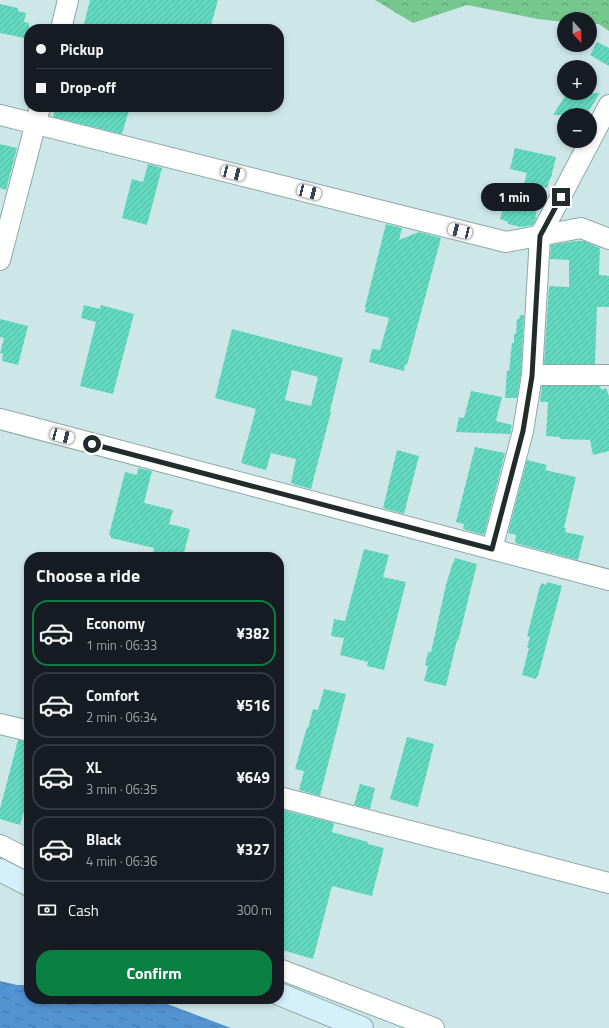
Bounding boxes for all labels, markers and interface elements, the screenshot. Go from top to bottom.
north arrow [557,12,597,52]
map controls [557,12,597,148]
text: Pickup [60,38,104,61]
button: + [557,60,597,100]
text: Drop-off [60,76,116,99]
button: − [557,108,597,148]
car [220,164,246,182]
car [296,183,322,201]
callout: 1 min [481,183,547,211]
text: 1 min [498,187,530,207]
route end [552,188,570,206]
car [447,222,473,240]
car [49,427,75,445]
route start [83,435,101,453]
text: Choose a ride [36,562,140,589]
text: Economy [86,612,145,635]
icon: car [38,615,74,651]
text: ¥382 [236,622,270,645]
text: 1 min · 06:33 [86,635,157,655]
text: Comfort [86,684,139,707]
icon: car [38,687,74,723]
text: ¥516 [236,694,270,717]
text: 2 min · 06:34 [86,707,157,727]
text: XL [86,756,102,779]
icon: car [38,759,74,795]
text: ¥649 [236,766,270,789]
text: 3 min · 06:35 [86,779,157,799]
text: Black [86,828,121,851]
icon: car [38,831,74,867]
text: ¥327 [236,838,270,861]
text: 4 min · 06:36 [86,851,157,871]
icon: cash [36,899,58,921]
text: Cash [68,899,99,922]
text: 300 m [236,900,272,920]
button: Confirm [36,950,272,996]

